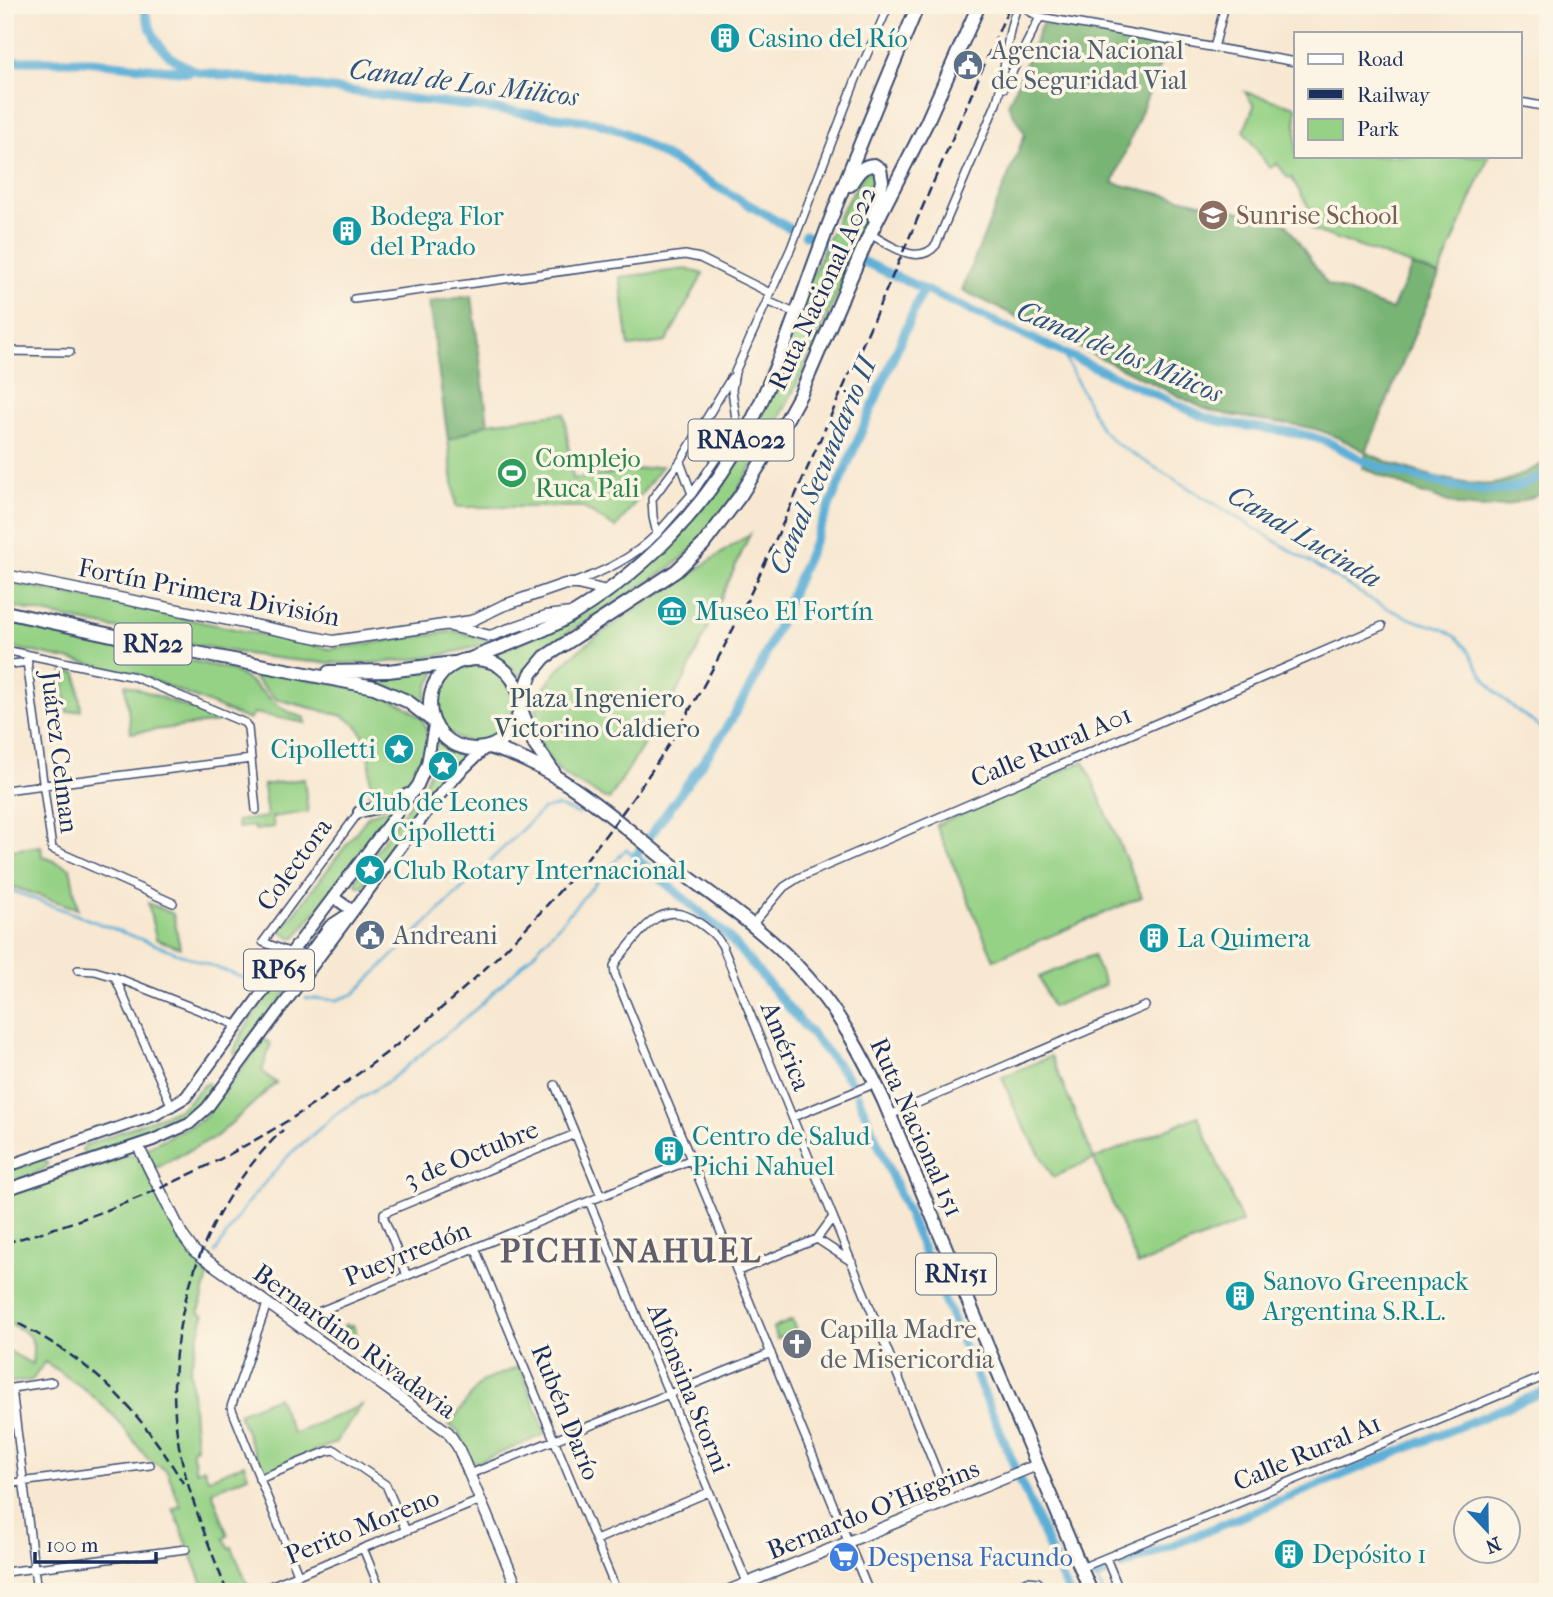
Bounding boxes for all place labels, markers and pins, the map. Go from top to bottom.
building icon: Casino del Río [708,21,742,55]
place label: Casino del Río [748,23,908,54]
place label: Agencia Nacional de Seguridad Vial [990,35,1187,96]
public building icon: Agencia Nacional de Seguridad Vial [951,48,985,82]
school or university icon: Sunrise School [1196,198,1230,232]
place label: Sunrise School [1236,200,1399,231]
place label: Bodega Flor del Prado [370,201,504,262]
building icon: Bodega Flor del Prado [330,214,364,248]
place label: Complejo Ruca Pali [535,443,641,504]
sports icon: Complejo Ruca Pali [495,456,529,490]
museum icon: Museo El Fortín [655,594,689,628]
place label: Museo El Fortín [695,596,873,627]
place icon: Cipolletti [382,732,416,766]
place label: Cipolletti [271,734,376,765]
place icon: Club de Leones Cipolletti [426,749,460,783]
place label: Club de Leones Cipolletti [358,787,528,848]
place icon: Club Rotary Internacional [353,853,387,887]
place label: Club Rotary Internacional [393,855,686,886]
public building icon: Andreani [353,918,387,952]
place label: Andreani [392,920,498,951]
building icon: La Quimera [1137,921,1171,955]
place label: La Quimera [1177,923,1311,954]
place label: Centro de Salud Pichi Nahuel [692,1121,871,1182]
building icon: Centro de Salud Pichi Nahuel [652,1134,686,1168]
place label: Sanovo Greenpack Argentina S.R.L. [1262,1266,1469,1327]
building icon: Sanovo Greenpack Argentina S.R.L. [1223,1279,1257,1313]
place label: Capilla Madre de Misericordia [820,1314,995,1375]
church icon: Capilla Madre de Misericordia [780,1327,814,1361]
building icon: Depósito 1 [1272,1537,1306,1571]
place label: Depósito 1 [1312,1539,1426,1570]
supermarket icon: Despensa Facundo [827,1540,861,1574]
place label: Despensa Facundo [867,1542,1073,1573]

